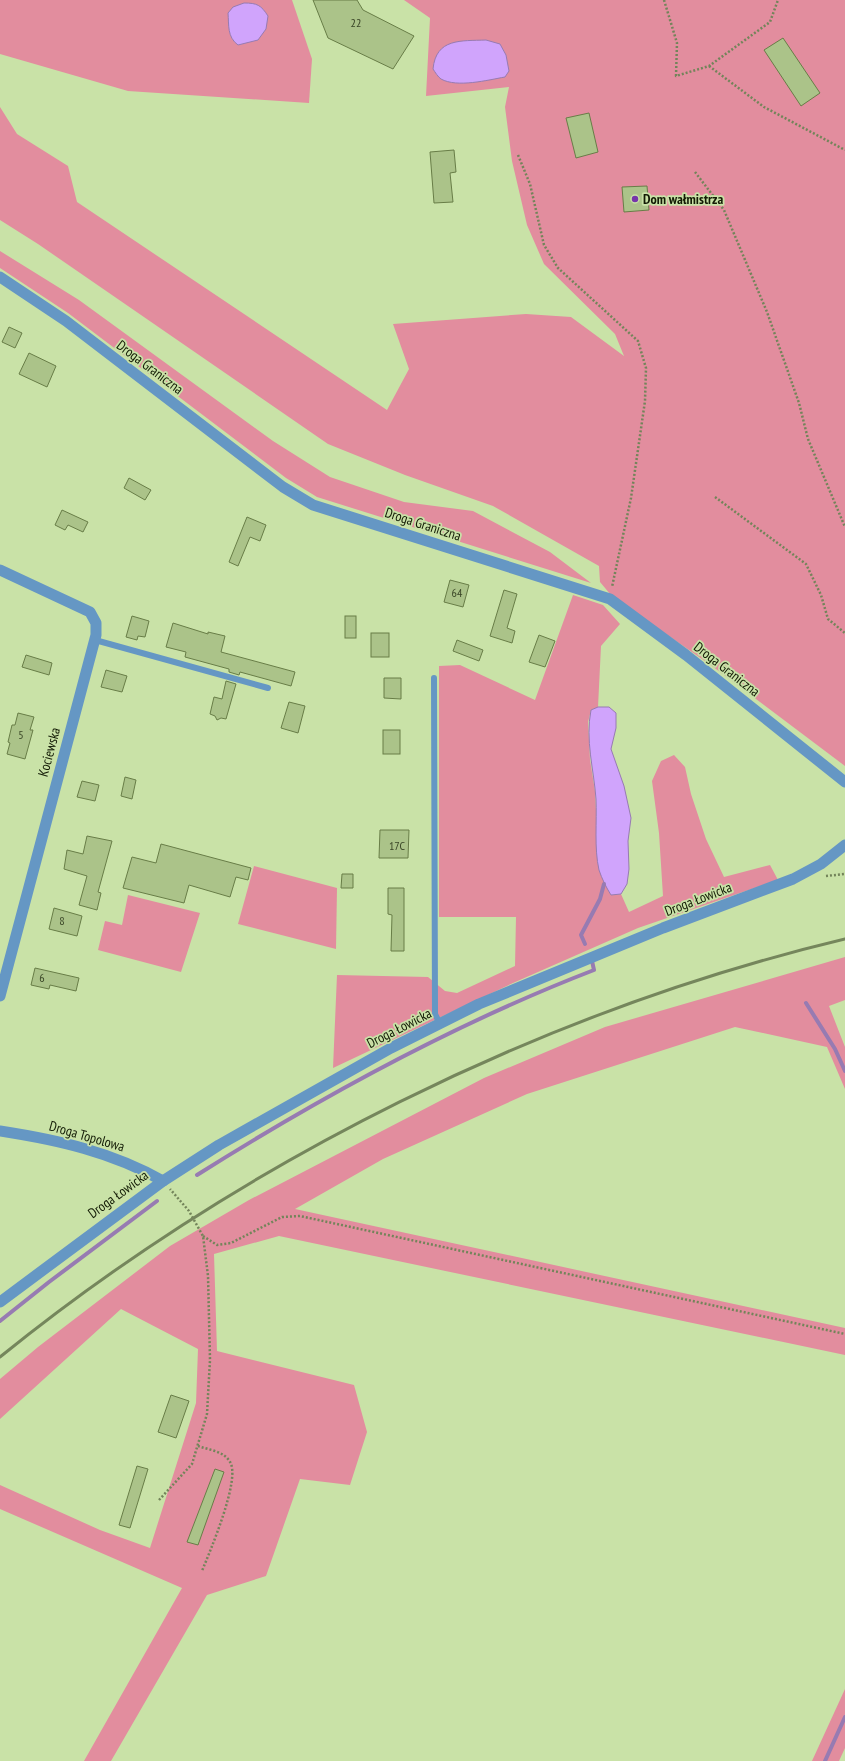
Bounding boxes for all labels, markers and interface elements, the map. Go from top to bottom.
house number: 22 [351,15,361,30]
place label: Dom wałmistrza [643,190,723,208]
marker: Dom wałmistrza [630,194,640,204]
street label: Droga Graniczna [113,336,187,398]
street label: Droga Graniczna [383,503,463,545]
house number: 64 [452,585,463,600]
street label: Droga Graniczna [690,638,764,700]
street label: Kociewska [34,725,64,779]
house number: 5 [18,727,24,742]
house number: 17C [389,838,406,853]
street label: Droga Łowicka [662,878,734,920]
house number: 8 [59,913,65,928]
house number: 6 [39,970,45,985]
street label: Droga Łowicka [364,1004,434,1052]
street label: Droga Topolowa [47,1117,127,1155]
street label: Droga Łowicka [84,1166,152,1222]

